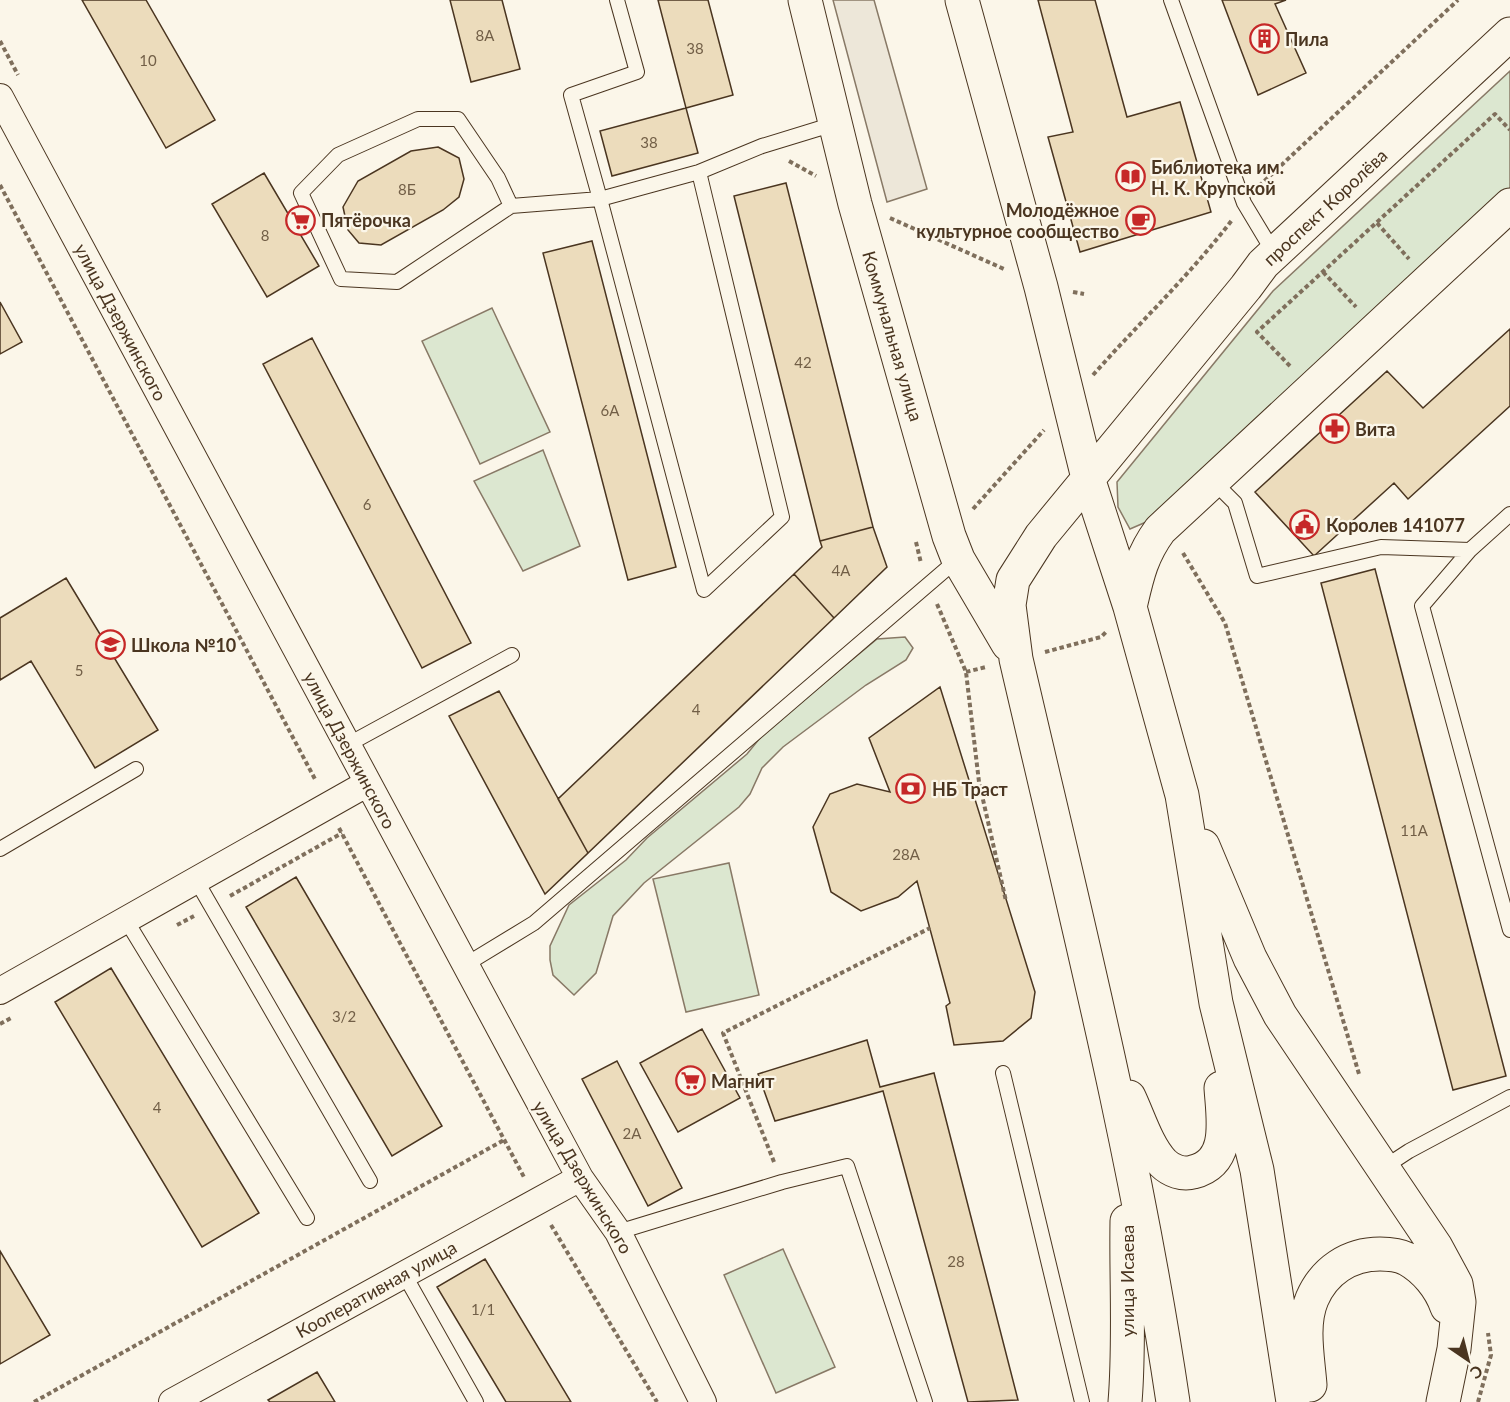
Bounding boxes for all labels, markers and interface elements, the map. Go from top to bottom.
building icon: Пила [1248,23,1280,55]
house number: 8А [476,26,495,44]
place label: Пила [1285,28,1329,50]
house number: 38 [686,39,704,57]
house number: 10 [139,51,157,69]
house number: 38 [640,133,658,151]
street label: проспект Королёва [1259,144,1391,270]
place label: Библиотека им. Н. К. Крупской [1151,156,1284,199]
library icon: Библиотека им. Н. К. Крупской [1114,161,1146,193]
house number: 8Б [398,180,416,198]
place label: Молодёжное культурное сообщество [916,199,1119,242]
supermarket icon: Пятёрочка [284,204,316,236]
cafe icon: Молодёжное культурное сообщество [1124,204,1156,236]
place label: Пятёрочка [321,209,411,231]
house number: 8 [261,226,269,244]
street label: улица Дзержинского [70,240,172,404]
street label: Коммунальная улица [858,248,928,424]
house number: 42 [794,353,812,371]
house number: 6А [601,401,620,419]
pharmacy icon: Вита [1318,413,1350,445]
place label: Вита [1355,418,1396,440]
house number: 6 [363,495,372,513]
public building icon: Королев 141077 [1289,509,1321,541]
place label: Королев 141077 [1326,514,1465,536]
house number: 4А [832,561,851,579]
school or university icon: Школа №10 [94,629,126,661]
place label: Школа №10 [131,634,236,656]
house number: 5 [75,661,83,679]
street label: улица Дзержинского [299,668,401,832]
house number: 4 [692,700,701,718]
bank icon: НБ Траст [895,773,927,805]
place label: НБ Траст [932,778,1009,800]
house number: 11А [1400,821,1429,839]
house number: 28А [892,845,921,863]
house number: 3/2 [332,1007,356,1025]
supermarket icon: Магнит [674,1065,706,1097]
place label: Магнит [711,1070,775,1092]
street label: улица Дзержинского [529,1096,637,1258]
house number: 4 [153,1098,162,1116]
house number: 2А [623,1124,642,1142]
street label: улица Исаева [1116,1225,1138,1337]
street label: Кооперативная улица [292,1236,460,1342]
house number: 28 [947,1252,965,1270]
house number: 1/1 [471,1300,495,1318]
north arrow [1438,1330,1498,1390]
text: С [1467,1362,1487,1384]

